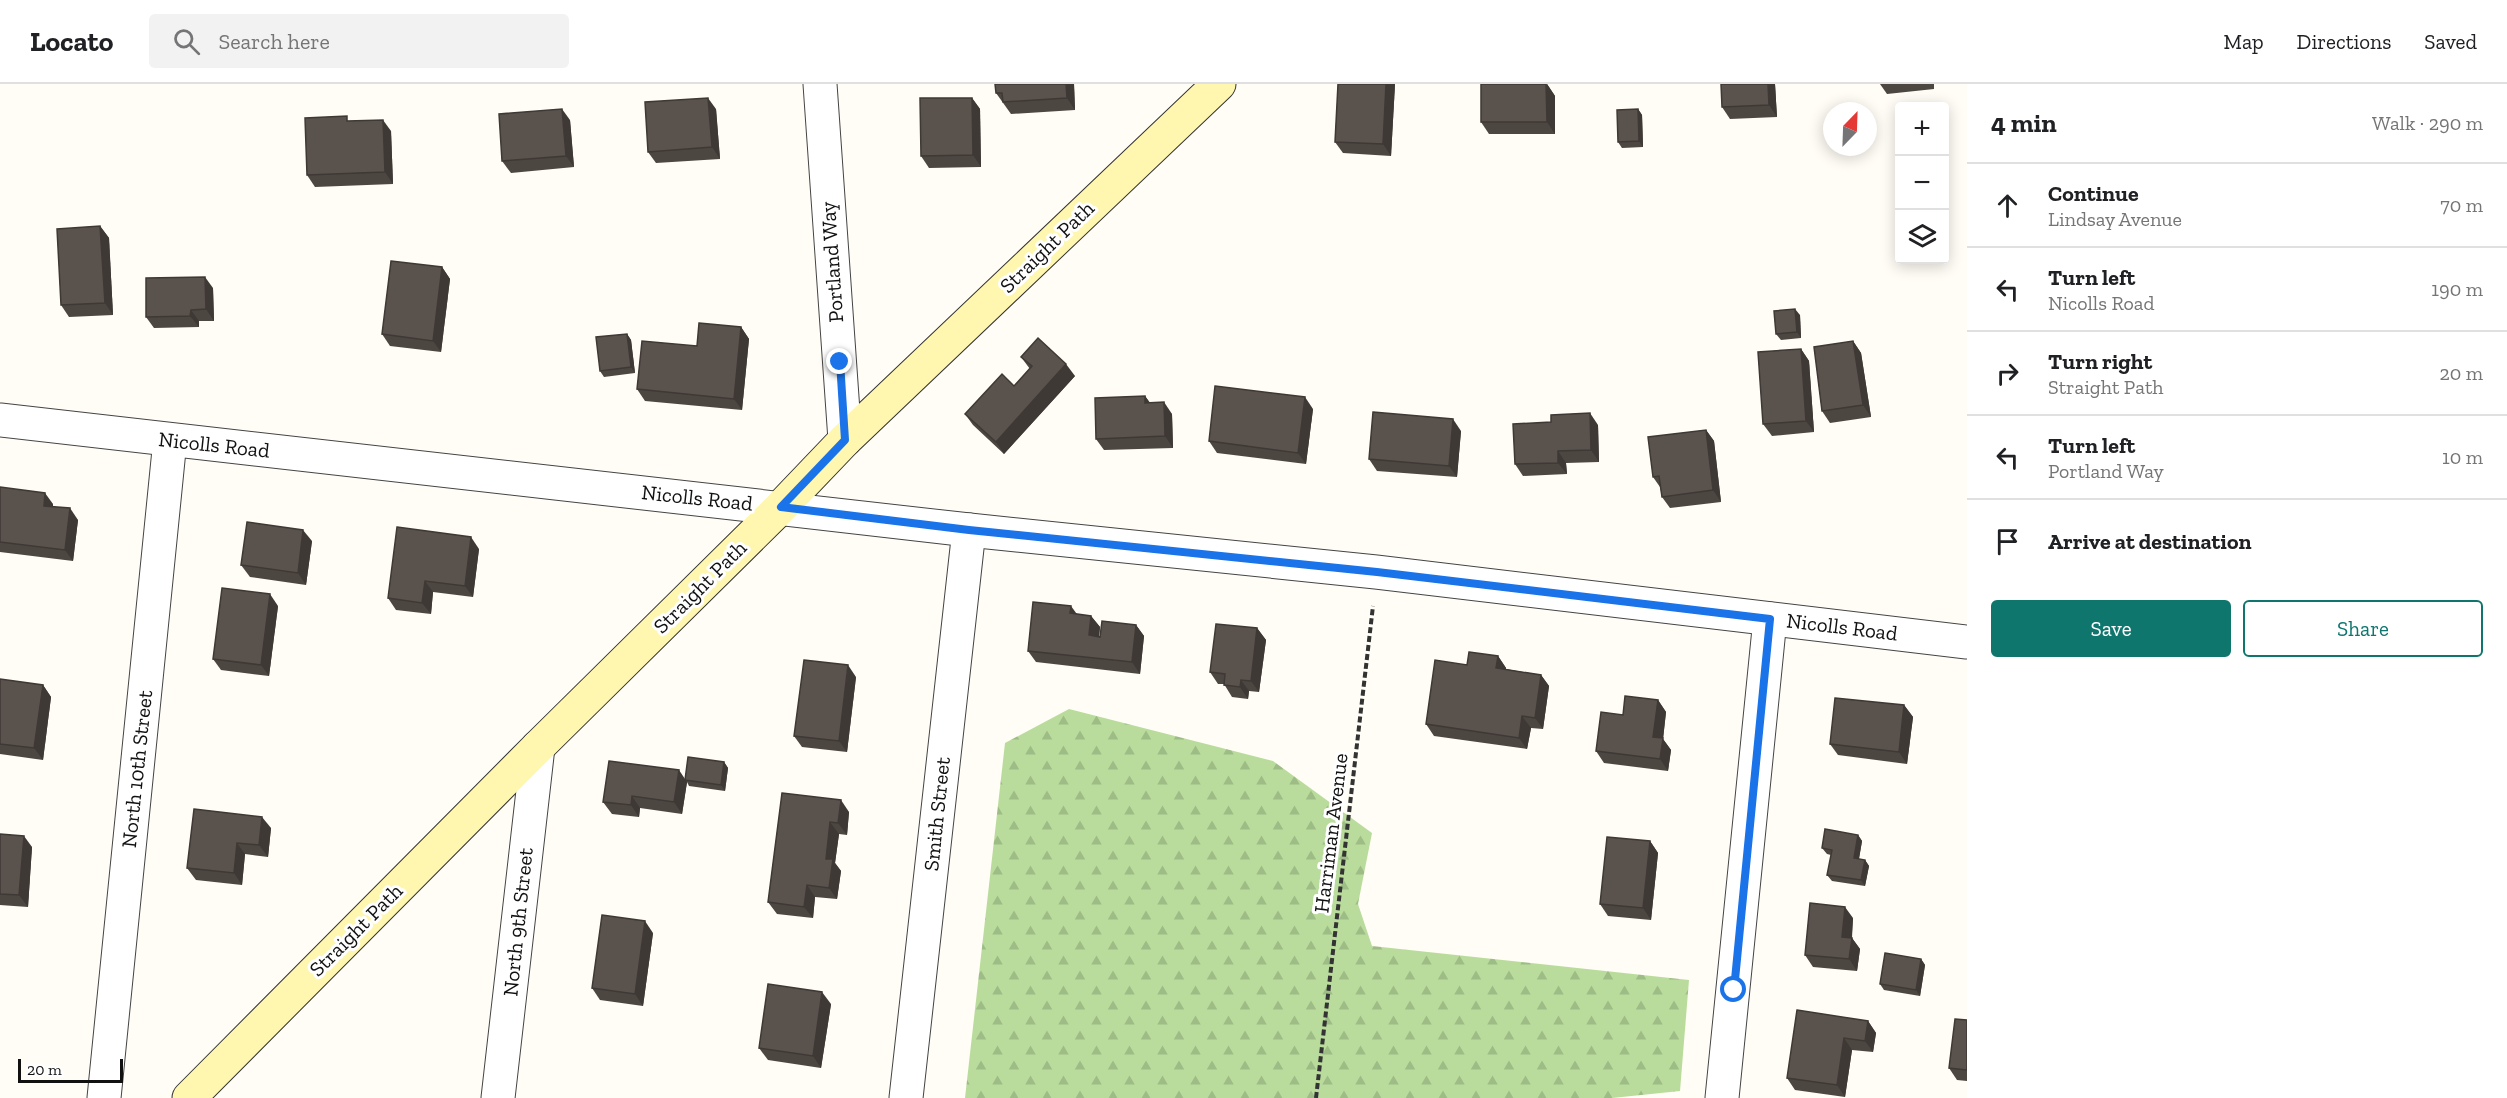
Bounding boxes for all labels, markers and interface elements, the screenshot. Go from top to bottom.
search box [149,14,569,68]
text: Locato [30,25,113,58]
icon: search [170,25,203,58]
text: Search here [218,28,330,55]
text: Map [2224,29,2264,54]
text: Directions [2297,29,2391,54]
text: Saved [2424,29,2477,54]
north arrow [1823,102,1877,156]
map controls [1895,102,1949,264]
button: + [1895,102,1949,156]
text: 4 min [1991,107,2057,139]
text: Walk · 290 m [2372,111,2483,135]
button: − [1895,156,1949,210]
text: Continue [2048,180,2139,207]
icon: ahead [1991,189,2024,222]
text: 70 m [2440,193,2483,217]
street label: Straight Path [994,195,1099,298]
street label: Portland Way [815,200,848,323]
text: Lindsay Avenue [2048,207,2182,231]
button: layers [1895,210,1949,264]
text: Turn left [2048,264,2135,291]
icon: left [1991,273,2024,306]
text: 190 m [2431,277,2483,301]
text: Nicolls Road [2048,291,2154,315]
route end [826,348,852,374]
text: Turn right [2048,348,2152,375]
icon: right [1991,357,2024,390]
text: 20 m [2439,361,2483,385]
text: Straight Path [2048,375,2164,399]
street label: Nicolls Road [157,426,271,463]
text: Turn left [2048,432,2135,459]
icon: left [1991,441,2024,474]
text: 10 m [2442,445,2483,469]
text: Portland Way [2048,459,2164,483]
street label: Nicolls Road [640,479,754,516]
icon: arrive [1991,525,2024,558]
text: Arrive at destination [2048,528,2251,555]
street label: Straight Path [648,535,752,638]
button: Save [1991,600,2231,657]
button: Share [2243,600,2483,657]
street label: Nicolls Road [1785,607,1900,646]
street label: North 10th Street [116,689,157,849]
street label: Harriman Avenue [1308,752,1353,914]
street label: Smith Street [918,755,955,872]
street label: North 9th Street [497,846,538,998]
street label: Straight Path [304,878,408,981]
route start [1720,976,1746,1002]
scale bar [18,1056,123,1084]
text: 20 m [27,1060,62,1079]

